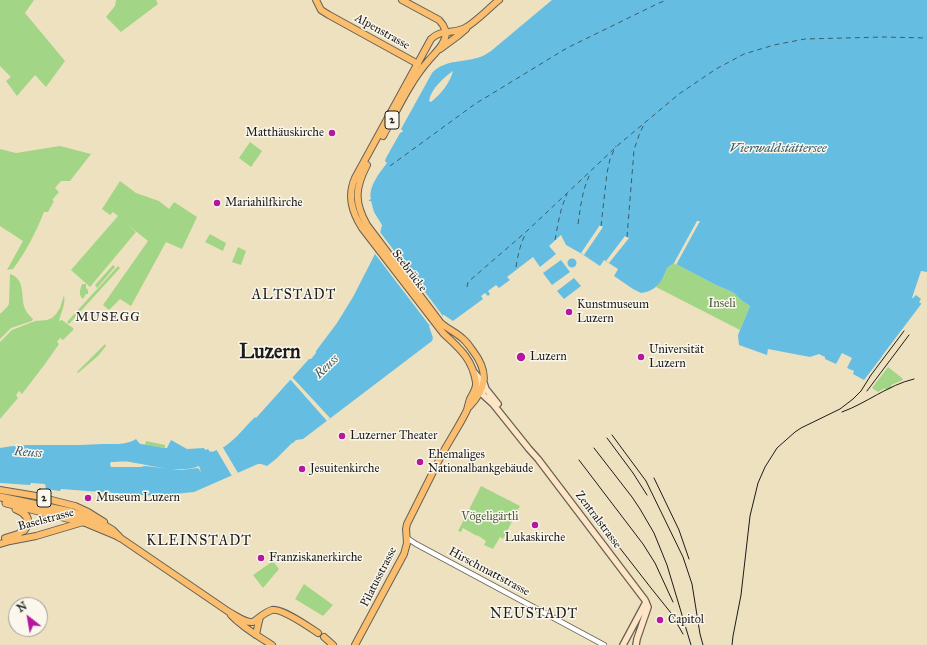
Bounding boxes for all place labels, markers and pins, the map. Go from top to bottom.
place label: Matthäuskirche [246,126,324,140]
marker: Matthäuskirche [327,128,337,138]
place label: Mariahilfkirche [225,196,303,210]
marker: Mariahilfkirche [212,198,222,208]
place label: Kunstmuseum Luzern [577,298,649,326]
marker: Kunstmuseum Luzern [564,307,574,317]
place label: Universität Luzern [649,343,704,371]
place label: Luzern [530,350,567,364]
marker: Luzern [515,351,527,363]
marker: Universität Luzern [636,352,646,362]
place label: Luzerner Theater [350,429,438,443]
marker: Luzerner Theater [337,431,347,441]
place label: Ehemaliges Nationalbankgebäude [428,448,533,476]
marker: Ehemaliges Nationalbankgebäude [415,457,425,467]
place label: Jesuitenkirche [310,462,379,476]
marker: Jesuitenkirche [297,464,307,474]
place label: Museum Luzern [96,491,180,505]
marker: Museum Luzern [83,493,93,503]
marker: Lukaskirche [530,520,540,530]
place label: Lukaskirche [505,531,565,545]
place label: Franziskanerkirche [269,551,362,565]
marker: Franziskanerkirche [256,553,266,563]
place label: Capitol [668,613,704,627]
marker: Capitol [655,615,665,625]

